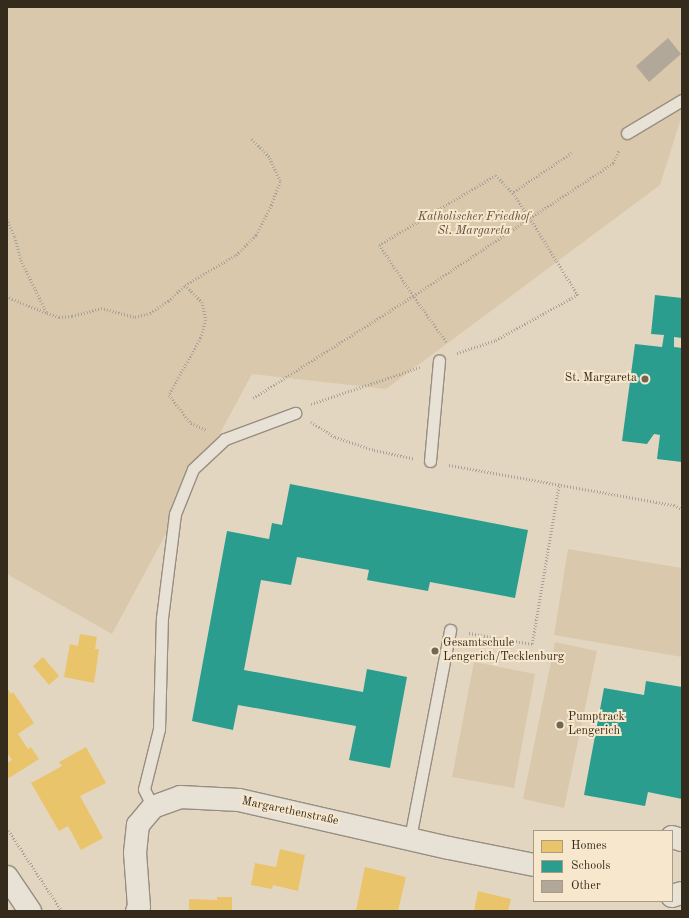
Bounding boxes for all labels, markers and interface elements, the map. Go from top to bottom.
park label: Katholischer Friedhof St. Margareta [418,211,530,239]
place label: St. Margareta [565,372,637,386]
marker: St. Margareta [640,374,650,384]
place label: Gesamtschule Lengerich/Tecklenburg [443,637,564,665]
marker: Gesamtschule Lengerich/Tecklenburg [430,646,440,656]
place label: Pumptrack Lengerich [568,711,625,739]
marker: Pumptrack Lengerich [555,720,565,730]
street label: Margarethenstraße [240,795,340,829]
legend [533,830,673,902]
text: Homes [571,840,607,852]
text: Schools [571,860,611,872]
text: Other [571,880,601,892]

